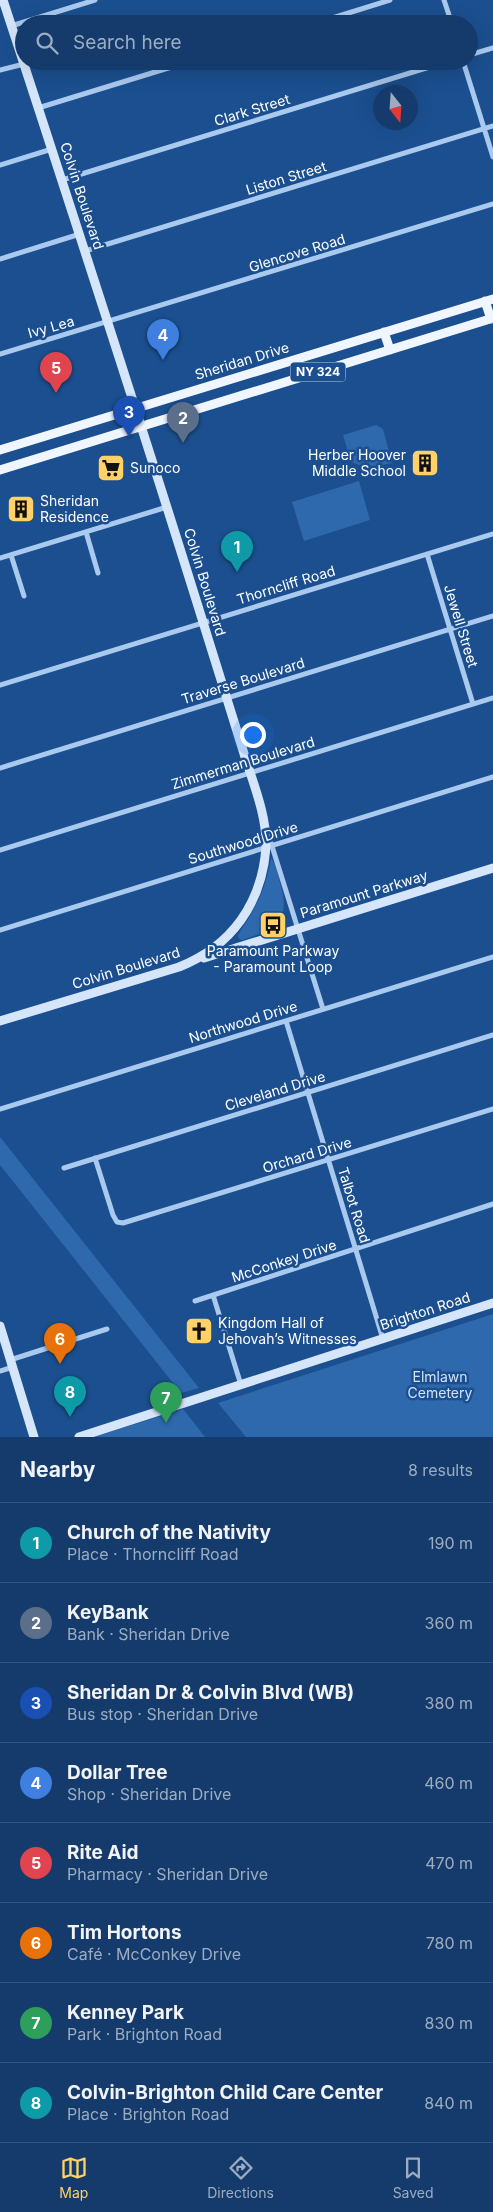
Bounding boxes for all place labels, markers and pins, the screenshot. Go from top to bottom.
pin: 4 [147,319,179,360]
pin: 5 [40,352,72,393]
pin: 3 [113,396,145,437]
pin: 2 [167,402,199,443]
place label: Herber Hoover Middle School [308,446,406,479]
building icon: Herber Hoover Middle School [410,448,440,478]
supermarket icon: Sunoco [96,453,126,483]
place label: Sunoco [130,459,180,476]
place label: Sheridan Residence [40,492,109,525]
building icon: Sheridan Residence [6,494,36,524]
pin: 1 [221,531,253,572]
bus stop icon: Paramount Parkway - Paramount Loop [258,910,288,940]
place label: Paramount Parkway - Paramount Loop [207,942,339,975]
place label: Kingdom Hall of Jehovah’s Witnesses [218,1314,357,1347]
church icon: Kingdom Hall of Jehovah’s Witnesses [184,1316,214,1346]
pin: 6 [44,1323,76,1364]
pin: 8 [54,1376,86,1417]
pin: 7 [150,1382,182,1423]

